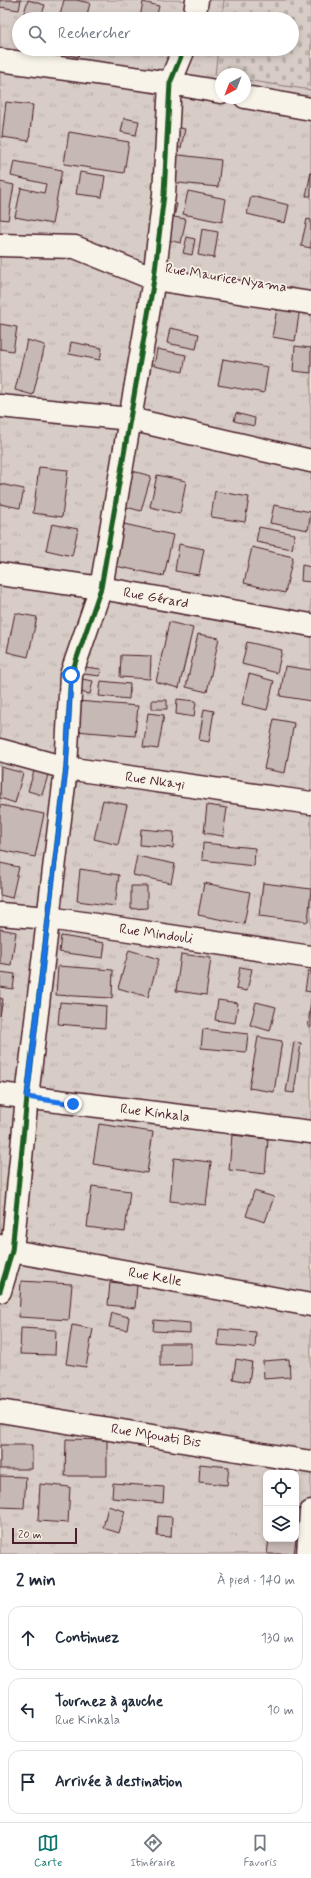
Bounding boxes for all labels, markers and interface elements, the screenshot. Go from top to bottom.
search box [12,12,299,56]
icon: search [26,23,48,45]
text: Rechercher [58,24,131,44]
north arrow [215,68,251,104]
street label: Rue Maurice Nyama [164,260,288,297]
street label: Rue Gérard [122,583,190,613]
route start [62,666,80,684]
street label: Rue Nkayi [124,768,186,794]
street label: Rue Mindouli [118,920,194,948]
route end [64,1095,82,1113]
street label: Rue Kinkala [119,1100,191,1126]
street label: Rue Kelle [127,1263,183,1291]
street label: Rue Mfouati Bis [109,1420,202,1454]
map controls [263,1470,299,1542]
button: locate [263,1470,299,1506]
button: layers [263,1506,299,1542]
scale bar [12,1526,77,1545]
text: 20 m [18,1528,41,1542]
text: 2 min [16,1569,56,1591]
text: À pied · 140 m [217,1572,295,1589]
icon: ahead [17,1627,39,1649]
text: Continuez [55,1628,119,1648]
text: 130 m [261,1630,294,1647]
text: Tournez à gauche [55,1692,163,1712]
icon: left [17,1699,39,1721]
text: 10 m [267,1702,294,1719]
text: Rue Kinkala [55,1712,120,1729]
icon: arrive [17,1771,39,1793]
text: Arrivée à destination [55,1772,182,1792]
tab: Carte [34,1832,62,1870]
tab: Itinéraire [130,1832,175,1870]
tab: Favoris [244,1832,277,1870]

